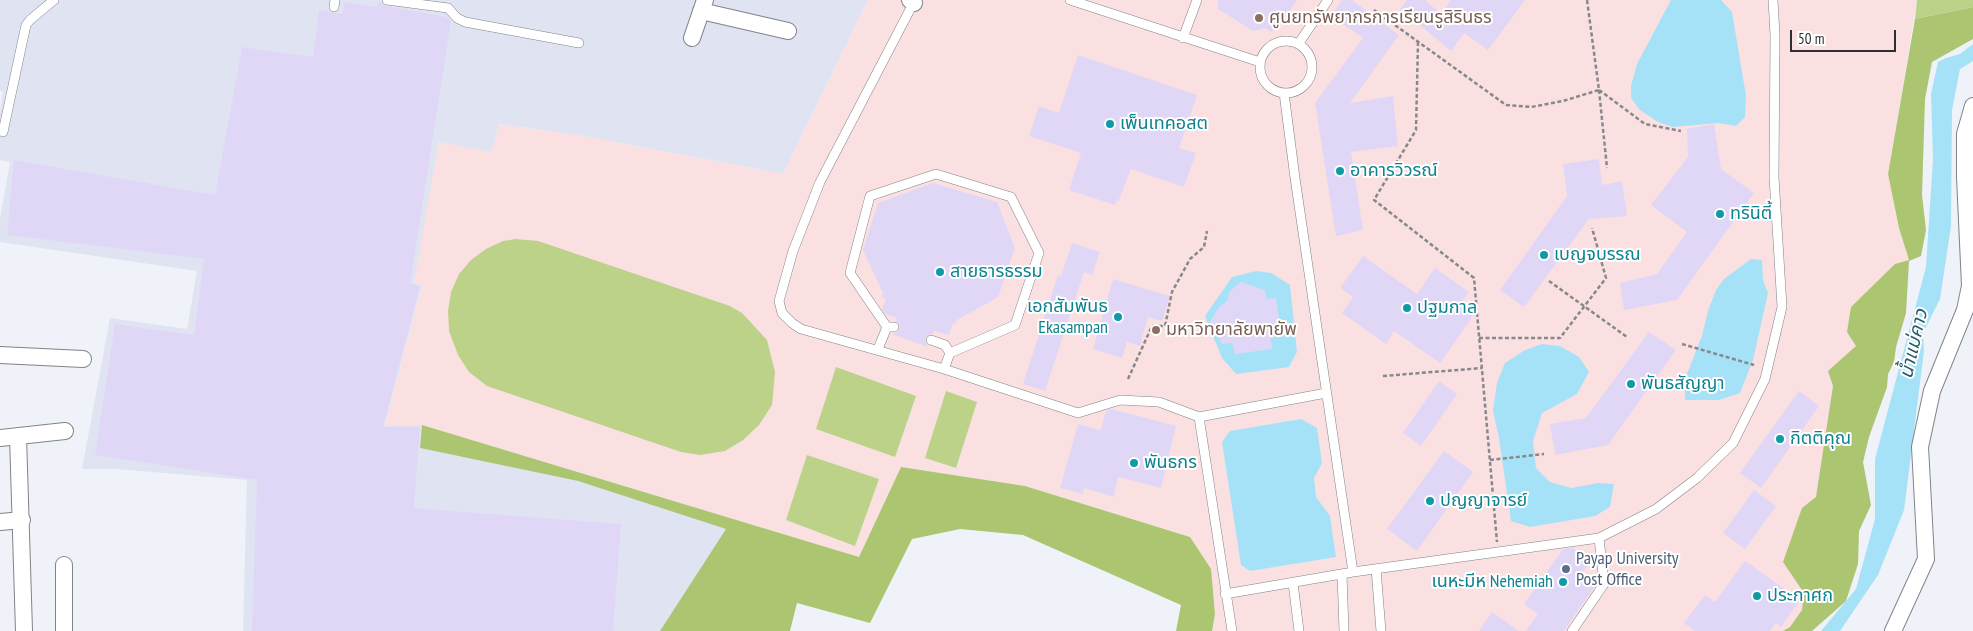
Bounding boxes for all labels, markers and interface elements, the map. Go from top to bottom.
place label: ศูนยทรัพยากรการเรียนรูสิรินธร [1269,7,1492,29]
marker: ศูนยทรัพยากรการเรียนรูสิรินธร [1253,12,1265,24]
scale bar [1793,20,1899,52]
text: 50 m [1798,29,1824,48]
place label: เพ็นเทคอสต [1120,113,1208,135]
marker: เพ็นเทคอสต [1104,118,1116,130]
place label: อาคารวิวรณ์ [1350,160,1438,182]
marker: อาคารวิวรณ์ [1334,165,1346,177]
place label: ทรินิตี้ [1730,203,1772,225]
marker: ทรินิตี้ [1714,208,1726,220]
place label: เบญจบรรณ [1554,244,1641,266]
marker: เบญจบรรณ [1538,249,1550,261]
place label: สายธารธรรม [950,261,1043,283]
marker: สายธารธรรม [934,266,946,278]
place label: เอกสัมพันธ Ekasampan [1027,296,1108,338]
place label: ปฐมกาล [1417,297,1477,319]
marker: ปฐมกาล [1401,302,1413,314]
water label: น้ำแม่คาว [1895,307,1933,381]
marker: เอกสัมพันธ Ekasampan [1112,311,1124,323]
place label: มหาวิทยาลัยพายัพ [1166,319,1297,341]
marker: มหาวิทยาลัยพายัพ [1150,324,1162,336]
place label: พันธสัญญา [1641,373,1725,395]
marker: พันธสัญญา [1625,378,1637,390]
place label: กิตติคุณ [1790,428,1851,450]
marker: กิตติคุณ [1774,433,1786,445]
place label: พันธกร [1144,452,1197,474]
marker: พันธกร [1128,457,1140,469]
place label: ปญญาจารย์ [1440,490,1527,512]
marker: ปญญาจารย์ [1424,495,1436,507]
place label: Payap University Post Office [1576,548,1679,590]
marker: Payap University Post Office [1560,563,1572,575]
place label: เนหะมีห Nehemiah [1431,571,1553,593]
marker: เนหะมีห Nehemiah [1557,576,1569,588]
place label: ประกาศก [1767,585,1833,607]
marker: ประกาศก [1751,590,1763,602]

